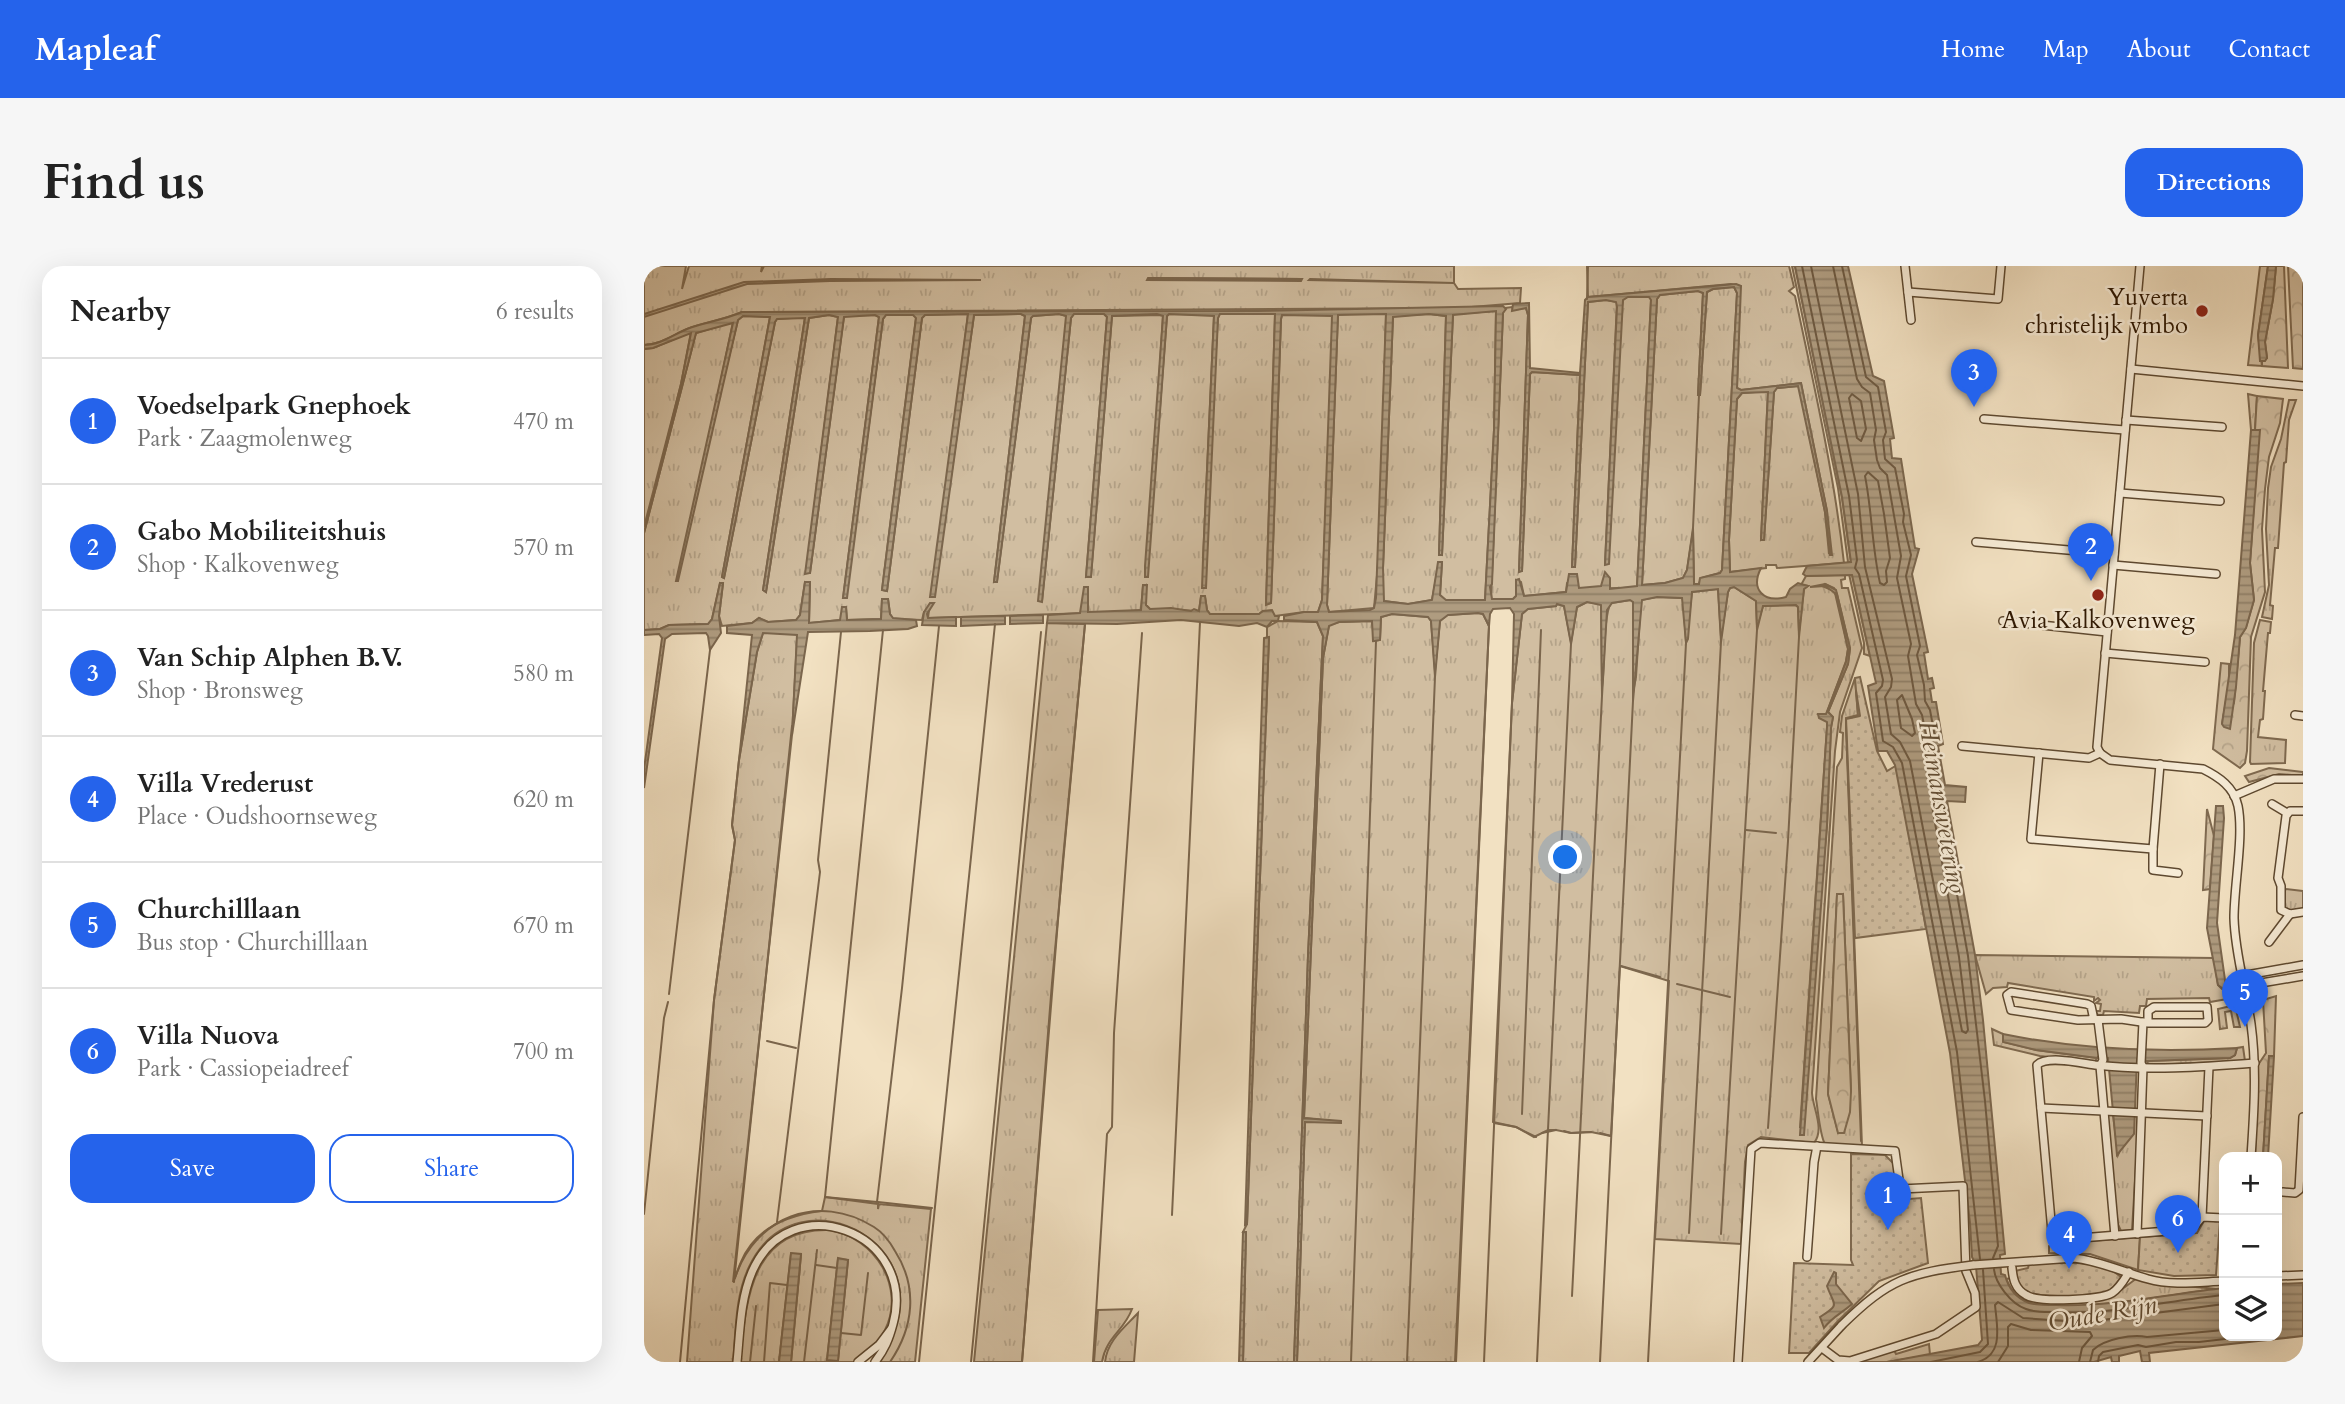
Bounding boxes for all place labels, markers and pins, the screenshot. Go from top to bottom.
place label: Yuverta christelijk vmbo [2025,281,2189,342]
marker: Yuverta christelijk vmbo [2194,303,2210,319]
pin: 3 [1951,349,1997,407]
pin: 2 [2068,523,2114,581]
marker: Avia Kalkovenweg [2090,587,2106,603]
place label: Avia Kalkovenweg [2001,604,2195,637]
pin: 5 [2222,969,2268,1027]
pin: 1 [1865,1172,1911,1230]
pin: 6 [2155,1195,2201,1253]
pin: 4 [2046,1211,2092,1269]

